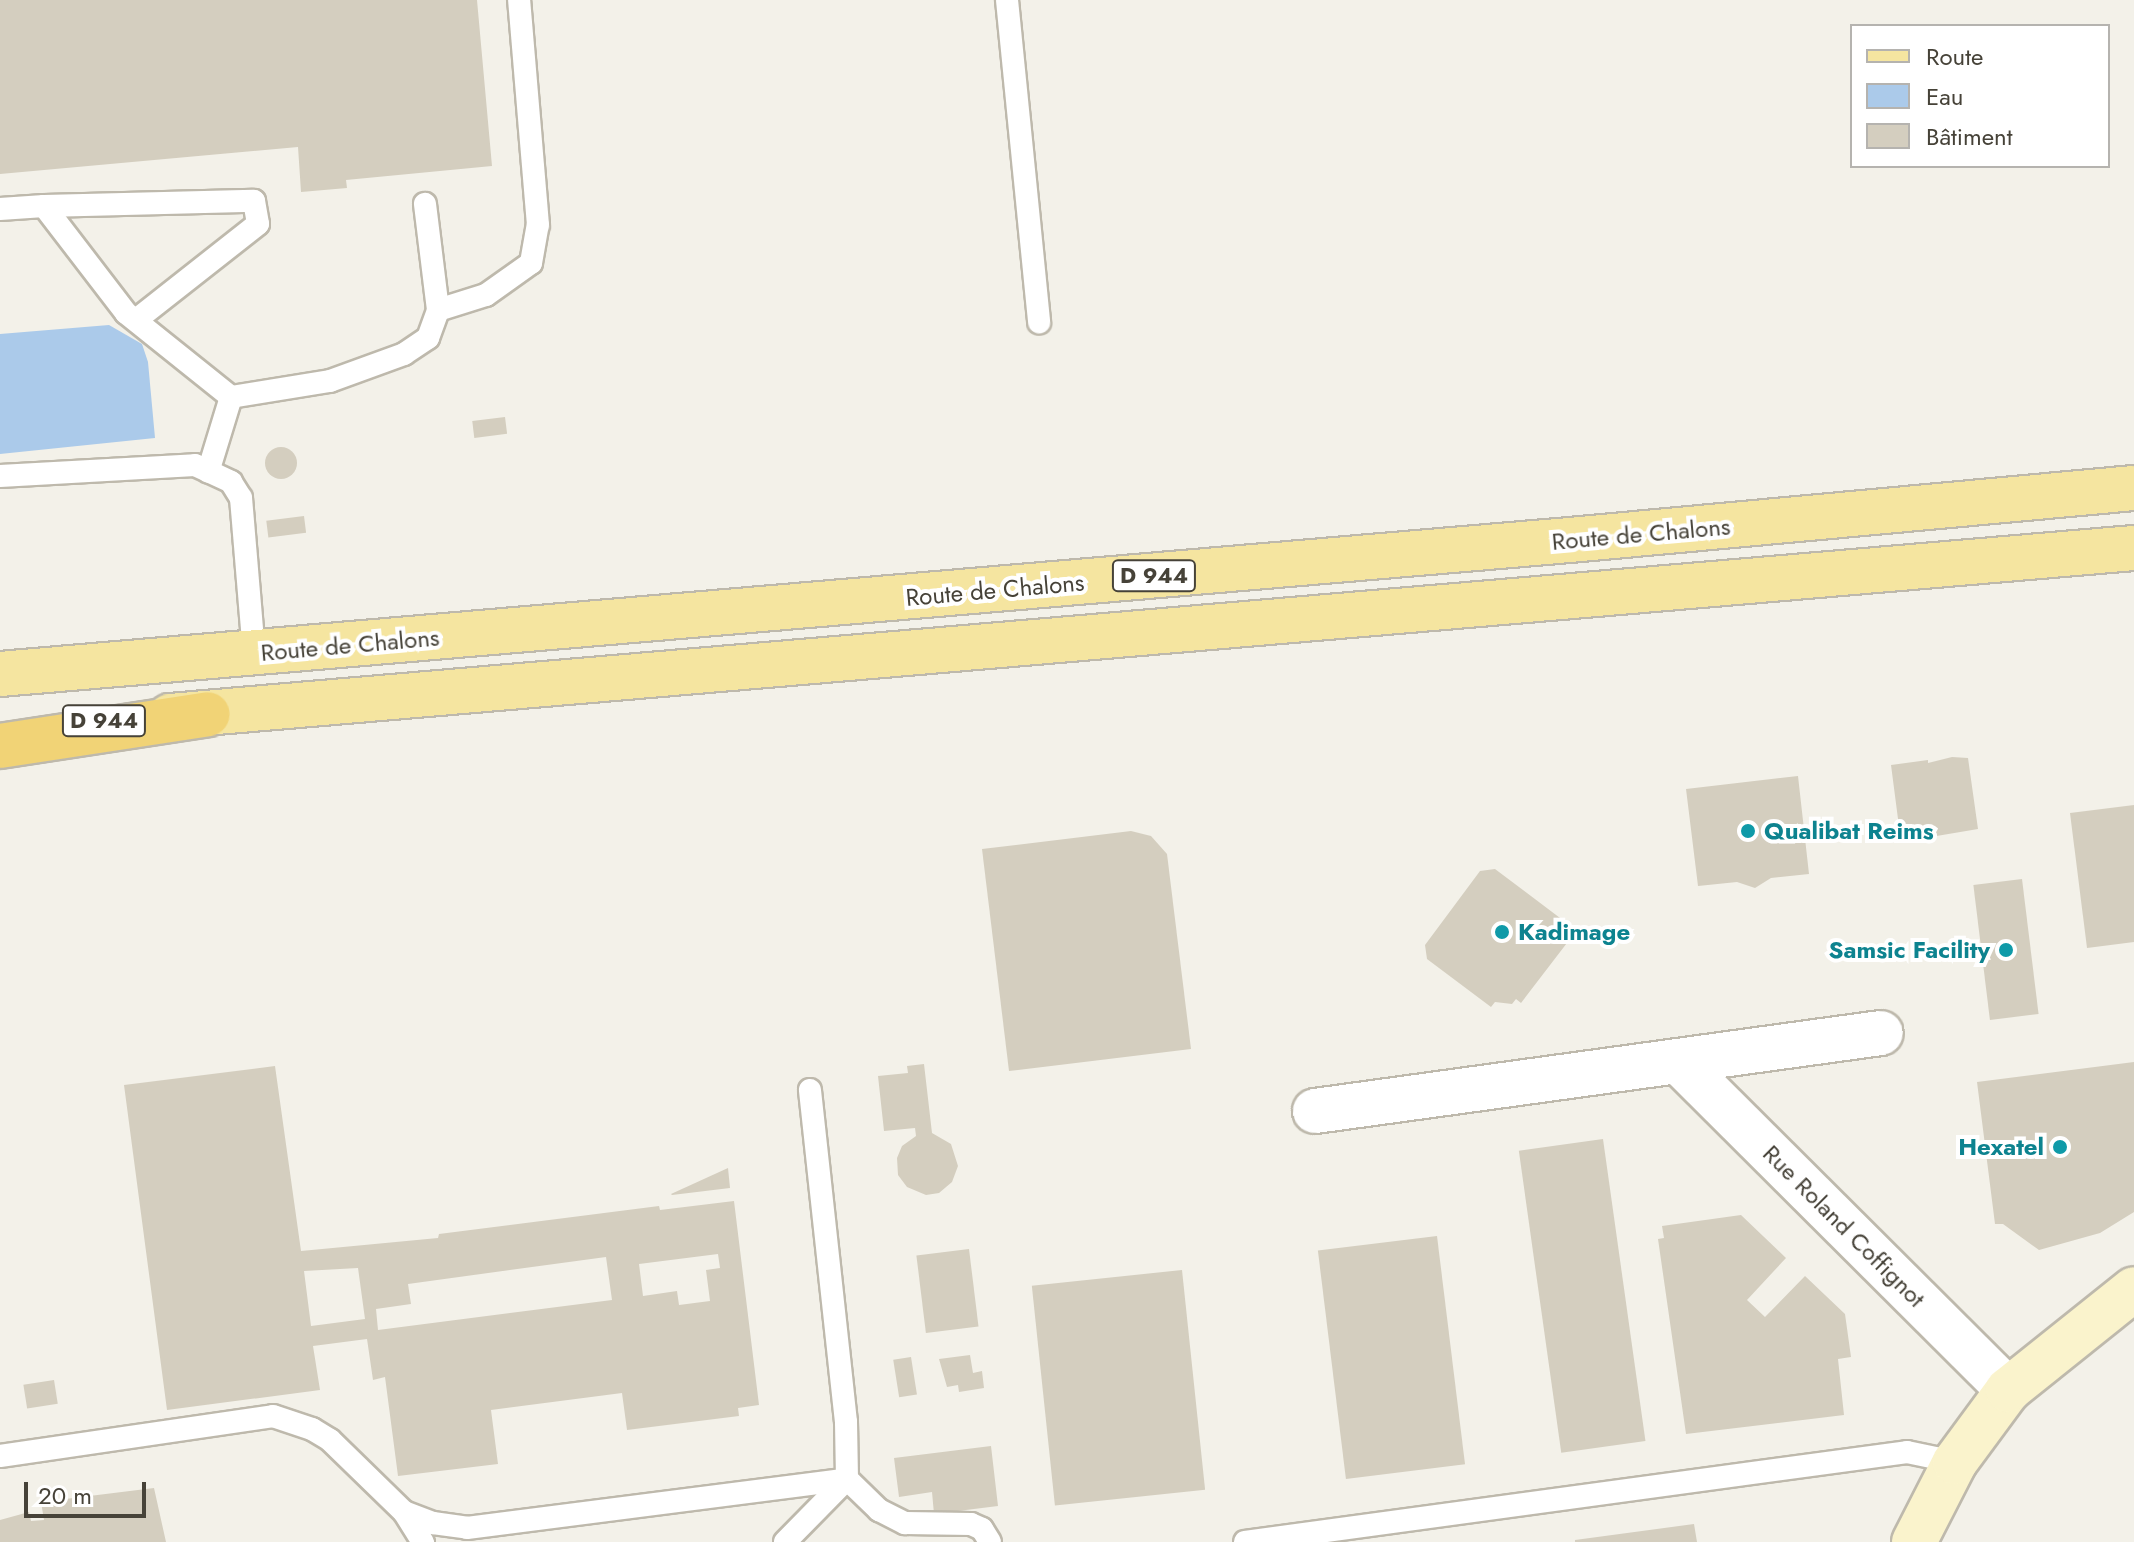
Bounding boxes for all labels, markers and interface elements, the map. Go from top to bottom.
legend [1850,24,2110,168]
text: Route [1926,39,1983,74]
text: Eau [1926,79,1963,114]
text: Bâtiment [1926,119,2012,154]
street label: Route de Chalons [1550,512,1732,556]
road number: D 944 [1110,558,1198,594]
street label: Route de Chalons [904,568,1086,612]
street label: Route de Chalons [259,623,441,667]
road number: D 944 [60,703,148,739]
place label: Qualibat Reims [1764,817,1934,845]
marker: Qualibat Reims [1739,822,1757,840]
place label: Kadimage [1518,918,1630,946]
marker: Kadimage [1493,923,1511,941]
place label: Samsic Facility [1829,936,1990,964]
marker: Samsic Facility [1997,941,2015,959]
place label: Hexatel [1958,1133,2044,1161]
marker: Hexatel [2051,1138,2069,1156]
street label: Rue Roland Coffignot [1757,1139,1931,1313]
scale bar [28,1466,150,1516]
text: 20 m [38,1478,92,1513]

